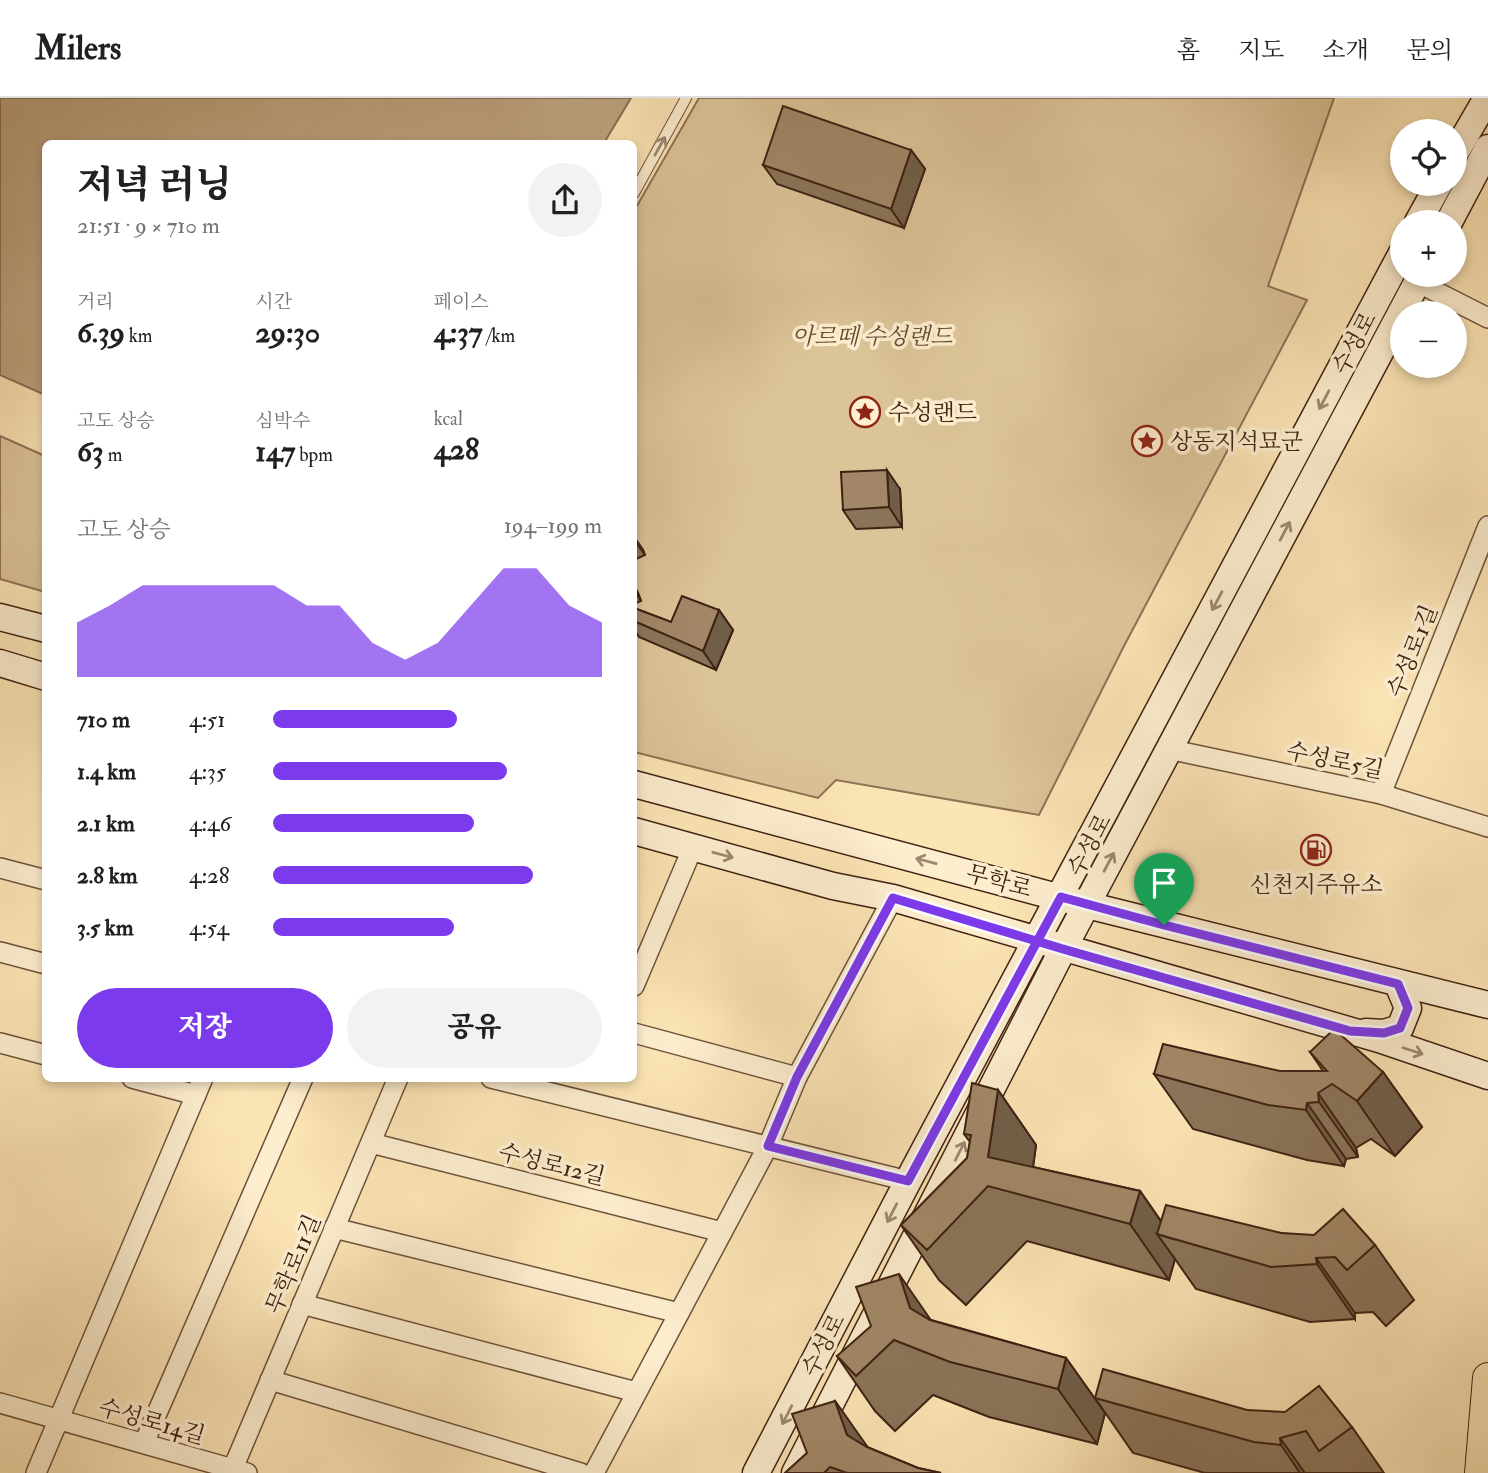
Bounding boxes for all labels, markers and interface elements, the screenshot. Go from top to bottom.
text: Milers [35,28,121,69]
text: 홈 [1177,35,1200,66]
text: 지도 [1238,35,1284,66]
text: 소개 [1322,35,1369,66]
text: 문의 [1407,35,1453,66]
map controls [1390,119,1467,378]
button: locate [1390,119,1467,196]
one-way arrow [653,136,667,156]
text: 저녁 러닝 [77,161,232,209]
button: share [528,163,602,237]
button: + [1390,210,1467,287]
text: 21:51 · 9 × 710 m [77,211,220,240]
text: 거리 [77,290,114,314]
text: 시간 [255,290,292,314]
text: 페이스 [434,290,489,314]
button: − [1390,301,1467,378]
street label: 수성로 [1326,307,1383,379]
text: 6.39 [77,314,125,351]
text: 29:30 [255,314,320,351]
text: 4:37 [434,314,483,351]
park label: 아르떼 수성랜드 [792,322,953,351]
text: km [125,324,153,348]
text: /km [483,324,515,348]
one-way arrow [1316,389,1330,410]
place icon: 수성랜드 [848,395,882,429]
place label: 수성랜드 [888,398,977,427]
text: kcal [434,407,463,431]
text: 고도 상승 [77,409,154,433]
text: 심박수 [255,409,310,433]
place icon: 상동지석묘군 [1130,424,1164,458]
place label: 상동지석묘군 [1170,427,1303,456]
text: 428 [434,431,479,468]
text: 63 [77,433,104,470]
text: 147 [255,433,295,470]
text: m [104,443,122,467]
text: bpm [295,443,333,467]
text: 194–199 m [504,511,602,540]
text: 고도 상승 [77,515,171,544]
one-way arrow [1278,521,1292,541]
one-way arrow [1210,590,1223,611]
street label: 수성로1길 [1381,601,1444,702]
text: 710 m [77,705,130,734]
text: 4:51 [189,705,225,734]
street label: 수성로5길 [1283,736,1386,785]
text: 1.4 km [77,757,136,786]
text: 4:35 [189,757,226,786]
text: 2.1 km [77,809,135,838]
text: 4:46 [189,809,231,838]
street label: 수성로 [1061,809,1118,881]
fuel station icon: 신천지주유소 [1299,833,1333,867]
one-way arrow [711,849,734,862]
one-way arrow [1103,852,1117,872]
pin [1134,853,1194,925]
one-way arrow [915,854,938,867]
street label: 무학로 [963,859,1035,904]
text: 2.8 km [77,861,138,890]
text: 4:28 [189,861,230,890]
icon: arrive [1145,864,1183,902]
place label: 신천지주유소 [1249,870,1383,899]
text: 3.5 km [77,913,134,942]
text: 4:54 [189,913,229,942]
button: 저장 [77,988,333,1068]
button: 공유 [347,988,602,1068]
one-way arrow [1402,1046,1424,1058]
street label: 수성로12길 [496,1137,608,1192]
one-way arrow [954,1141,968,1162]
one-way arrow [884,1202,898,1223]
street label: 무학로11길 [260,1210,327,1318]
street label: 수성로 [795,1309,851,1382]
street label: 수성로14길 [95,1392,208,1451]
one-way arrow [779,1404,793,1425]

